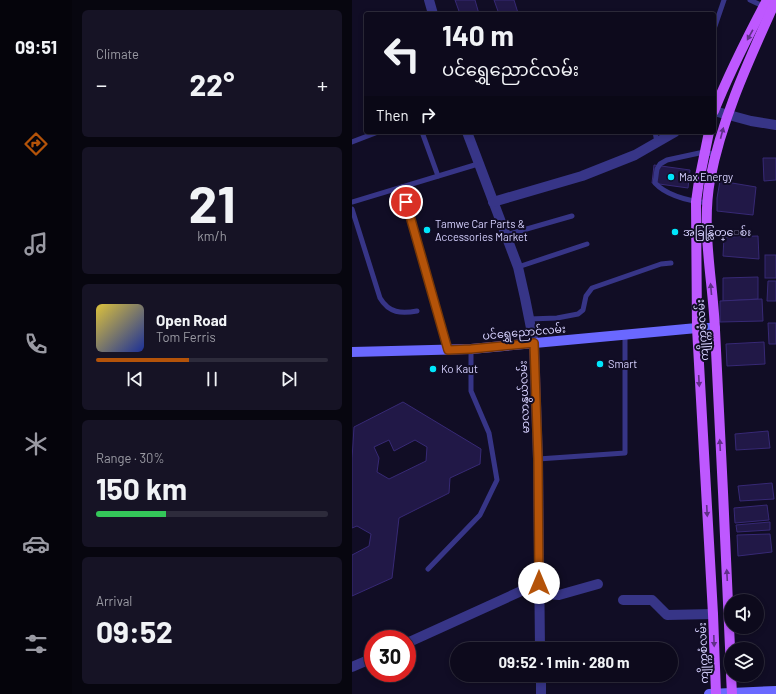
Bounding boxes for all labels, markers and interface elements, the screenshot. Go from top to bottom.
text: 140 m [442,18,514,52]
icon: left [376,28,428,80]
one-way arrow [746,29,753,41]
text: 09:51 [15,36,57,58]
text: Climate [96,46,139,62]
text: ပင်ရွှေညောင်လမ်း [442,58,579,80]
text: 22° [190,66,234,102]
text: − [96,71,107,97]
text: + [317,71,328,97]
icon: right [417,104,439,126]
text: Then [376,106,409,124]
one-way arrow [719,127,725,139]
icon: directions [22,130,50,158]
place label: Max Energy [679,170,733,183]
text: 21 [188,171,236,233]
marker: Max Energy [666,172,676,182]
pin [389,185,423,219]
icon: arrive [395,191,417,213]
place label: Tamwe Car Parts & Accessories Market [435,217,528,243]
marker: Tamwe Car Parts & Accessories Market [422,225,432,235]
place label: အခြန္လြတ္ေစ်း [683,225,751,241]
marker: အခြန္လြတ္ေစ်း [670,227,680,237]
text: km/h [197,228,227,244]
icon: music [22,230,50,258]
one-way arrow [708,283,715,295]
street label: ကျိုက္ကစံလမ်း [693,299,713,361]
text: Open Road [156,311,227,329]
street label: ပင်ရွှေညောင်လမ်း [482,321,567,345]
text: Tom Ferris [156,329,216,345]
icon: phone [22,330,50,358]
place label: Smart [608,357,637,370]
marker: Smart [595,359,605,369]
street label: မာလာနွယ်လမ်း [516,360,534,434]
place label: Ko Kaut [441,362,478,375]
marker: Ko Kaut [428,364,438,374]
icon: previous [124,368,146,390]
icon: pause [201,368,223,390]
icon: next [278,368,300,390]
one-way arrow [696,375,703,387]
icon: climate [22,430,50,458]
one-way arrow [717,439,724,451]
text: Range · 30% [96,450,164,466]
text: 150 km [96,470,187,506]
one-way arrow [703,505,710,517]
icon: car [22,530,50,558]
position arrow [518,562,560,604]
one-way arrow [723,569,730,581]
text: Arrival [96,593,132,609]
map controls [724,594,764,682]
button: sound [724,594,764,634]
text: 09:52 [96,613,173,649]
street label: ကျိုက္ကစံလမ်း [695,622,713,684]
icon: filters [22,630,50,658]
speed limit sign: 30 [364,630,416,682]
one-way arrow [711,635,717,648]
button: layers [724,642,764,682]
text: 09:52 · 1 min · 280 m [499,653,629,671]

